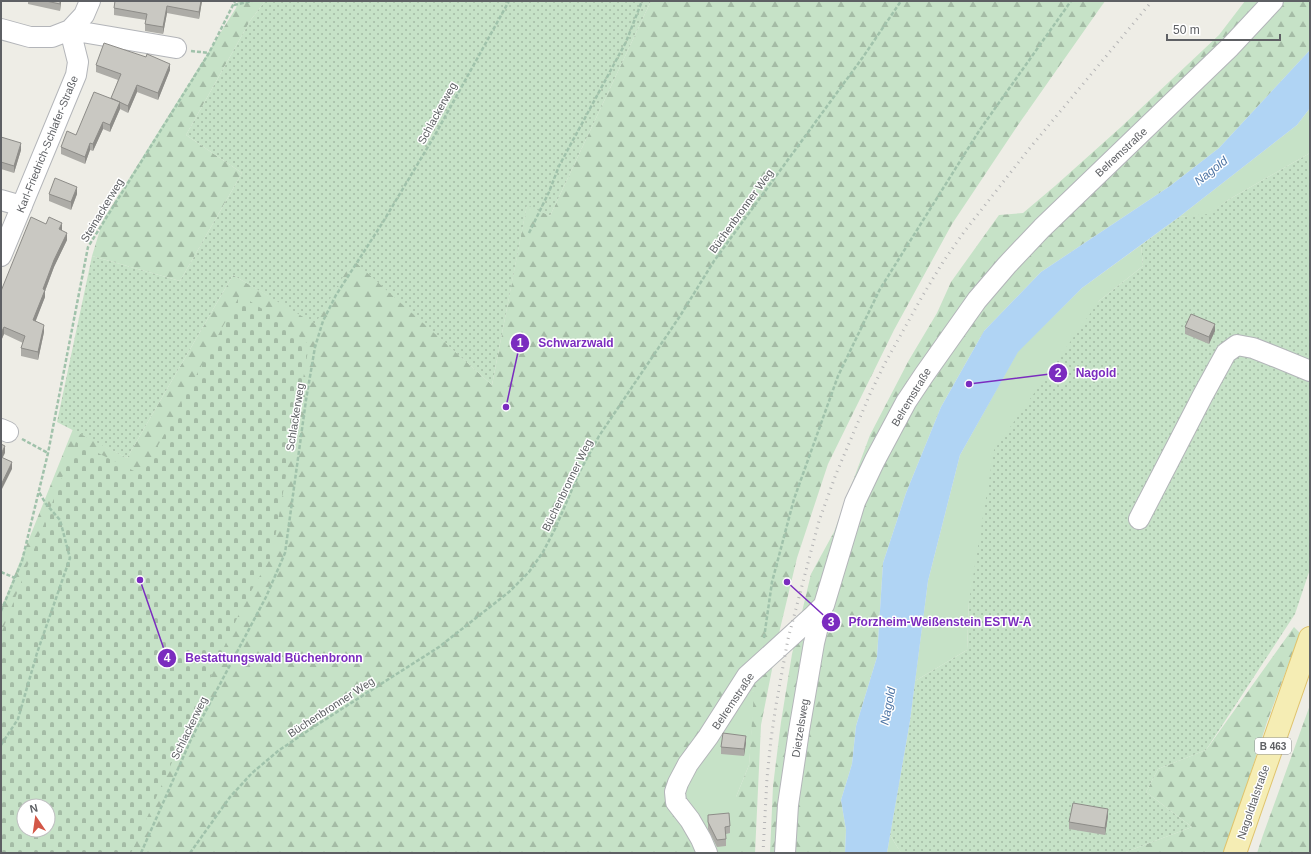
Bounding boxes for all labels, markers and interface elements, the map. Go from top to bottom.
scale bar [1167,16,1280,42]
text: 50 m [1173,23,1200,37]
street label: Karl-Friedrich-Schlafer-Straße [14,74,80,214]
street label: Schlackerweg [415,80,459,146]
street label: Belremstraße [1093,125,1149,179]
water label: Nagold [1192,154,1231,188]
street label: Büchenbronner Weg [707,167,775,255]
street label: Steinackerweg [78,176,126,244]
callout: Schwarzwald [510,331,621,355]
text: 1 [517,336,524,350]
text: Schwarzwald [538,336,614,350]
callout: Nagold [1048,361,1125,385]
street label: Belremstraße [889,366,933,428]
text: 2 [1055,366,1062,380]
text: Nagold [1076,366,1116,380]
street label: Schlackerweg [284,382,306,452]
street label: Büchenbronner Weg [540,437,594,533]
callout: Pforzheim-Weißenstein ESTW-A [821,610,1040,634]
text: 3 [828,615,835,629]
text: Pforzheim-Weißenstein ESTW-A [849,615,1032,629]
callout: Bestattungswald Büchenbronn [157,646,371,670]
text: 4 [164,651,171,665]
text: Bestattungswald Büchenbronn [185,651,363,665]
street label: Belremstraße [710,670,756,732]
street label: Büchenbronner Weg [286,675,376,739]
water label: Nagold [878,686,899,726]
street label: Schlackerweg [169,695,209,761]
street label: Dietzelsweg [789,698,811,758]
road number: B 463 [1255,738,1291,754]
street label: Nagoldtalstraße [1235,763,1271,841]
north arrow [16,798,56,838]
text: N [29,802,39,815]

